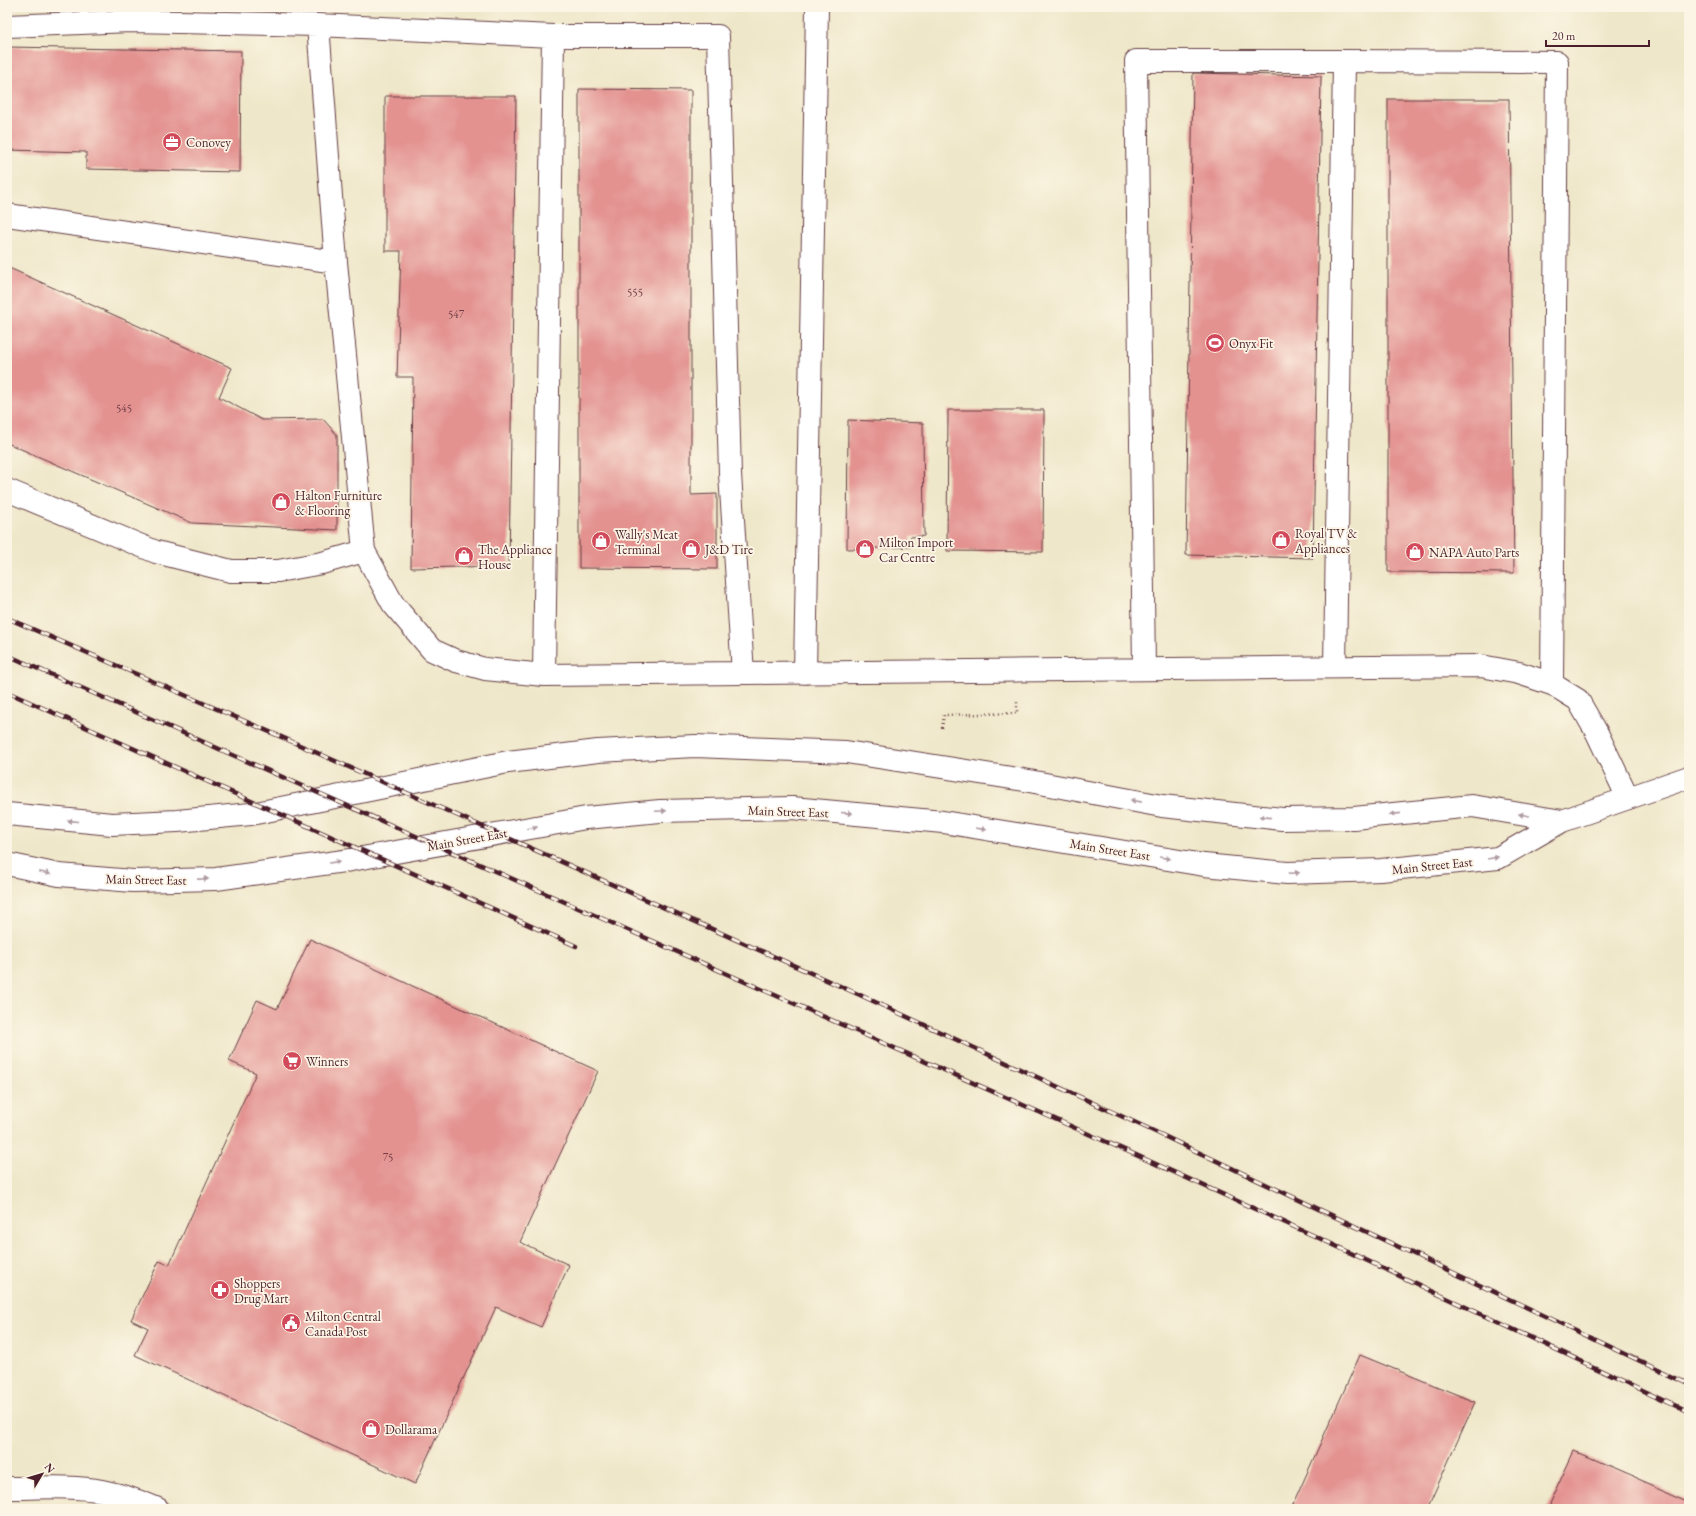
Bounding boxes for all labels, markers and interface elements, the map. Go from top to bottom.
scale bar [1546,22,1649,48]
text: 20 m [1552,28,1576,44]
office icon: Conovey [161,131,183,153]
place label: Conovey [186,134,231,151]
house number: 555 [627,285,643,299]
house number: 547 [448,307,465,321]
sports icon: Onyx Fit [1204,332,1226,354]
place label: Onyx Fit [1229,335,1273,352]
house number: 545 [116,401,132,415]
place label: Halton Furniture & Flooring [295,487,382,519]
shop icon: Halton Furniture & Flooring [270,491,292,513]
place label: Royal TV & Appliances [1294,525,1357,557]
place label: Wally's Meat Terminal [615,526,678,558]
shop icon: Royal TV & Appliances [1270,529,1292,551]
shop icon: Wally's Meat Terminal [590,530,612,552]
place label: Milton Import Car Centre [879,534,953,566]
shop icon: J&D Tire [680,538,702,560]
shop icon: Milton Import Car Centre [854,538,876,560]
place label: The Appliance House [478,541,552,573]
place label: J&D Tire [704,541,753,558]
shop icon: NAPA Auto Parts [1404,541,1426,563]
place label: NAPA Auto Parts [1429,544,1519,561]
shop icon: The Appliance House [453,545,475,567]
one-way arrow [1130,798,1142,804]
street label: Main Street East [747,802,829,821]
one-way arrow [655,808,667,815]
one-way arrow [841,810,853,817]
one-way arrow [1389,811,1401,817]
one-way arrow [1517,811,1530,817]
one-way arrow [1259,814,1271,821]
one-way arrow [67,817,79,824]
street label: Main Street East [426,824,508,855]
one-way arrow [526,825,538,831]
one-way arrow [975,826,987,832]
street label: Main Street East [1069,835,1151,864]
street label: Main Street East [1391,853,1473,878]
one-way arrow [1159,855,1171,861]
one-way arrow [1487,855,1499,861]
one-way arrow [329,859,341,865]
one-way arrow [1288,869,1300,876]
one-way arrow [39,870,51,876]
street label: Main Street East [105,870,187,889]
one-way arrow [197,876,209,883]
supermarket icon: Winners [281,1050,303,1072]
place label: Winners [306,1053,348,1070]
house number: 75 [383,1150,393,1164]
place label: Shoppers Drug Mart [234,1275,288,1307]
pharmacy icon: Shoppers Drug Mart [209,1279,231,1301]
place label: Milton Central Canada Post [305,1308,381,1340]
public building icon: Milton Central Canada Post [280,1312,302,1334]
shop icon: Dollarama [360,1418,382,1440]
place label: Dollarama [385,1421,438,1438]
north arrow [22,1454,62,1494]
text: N [42,1460,58,1476]

